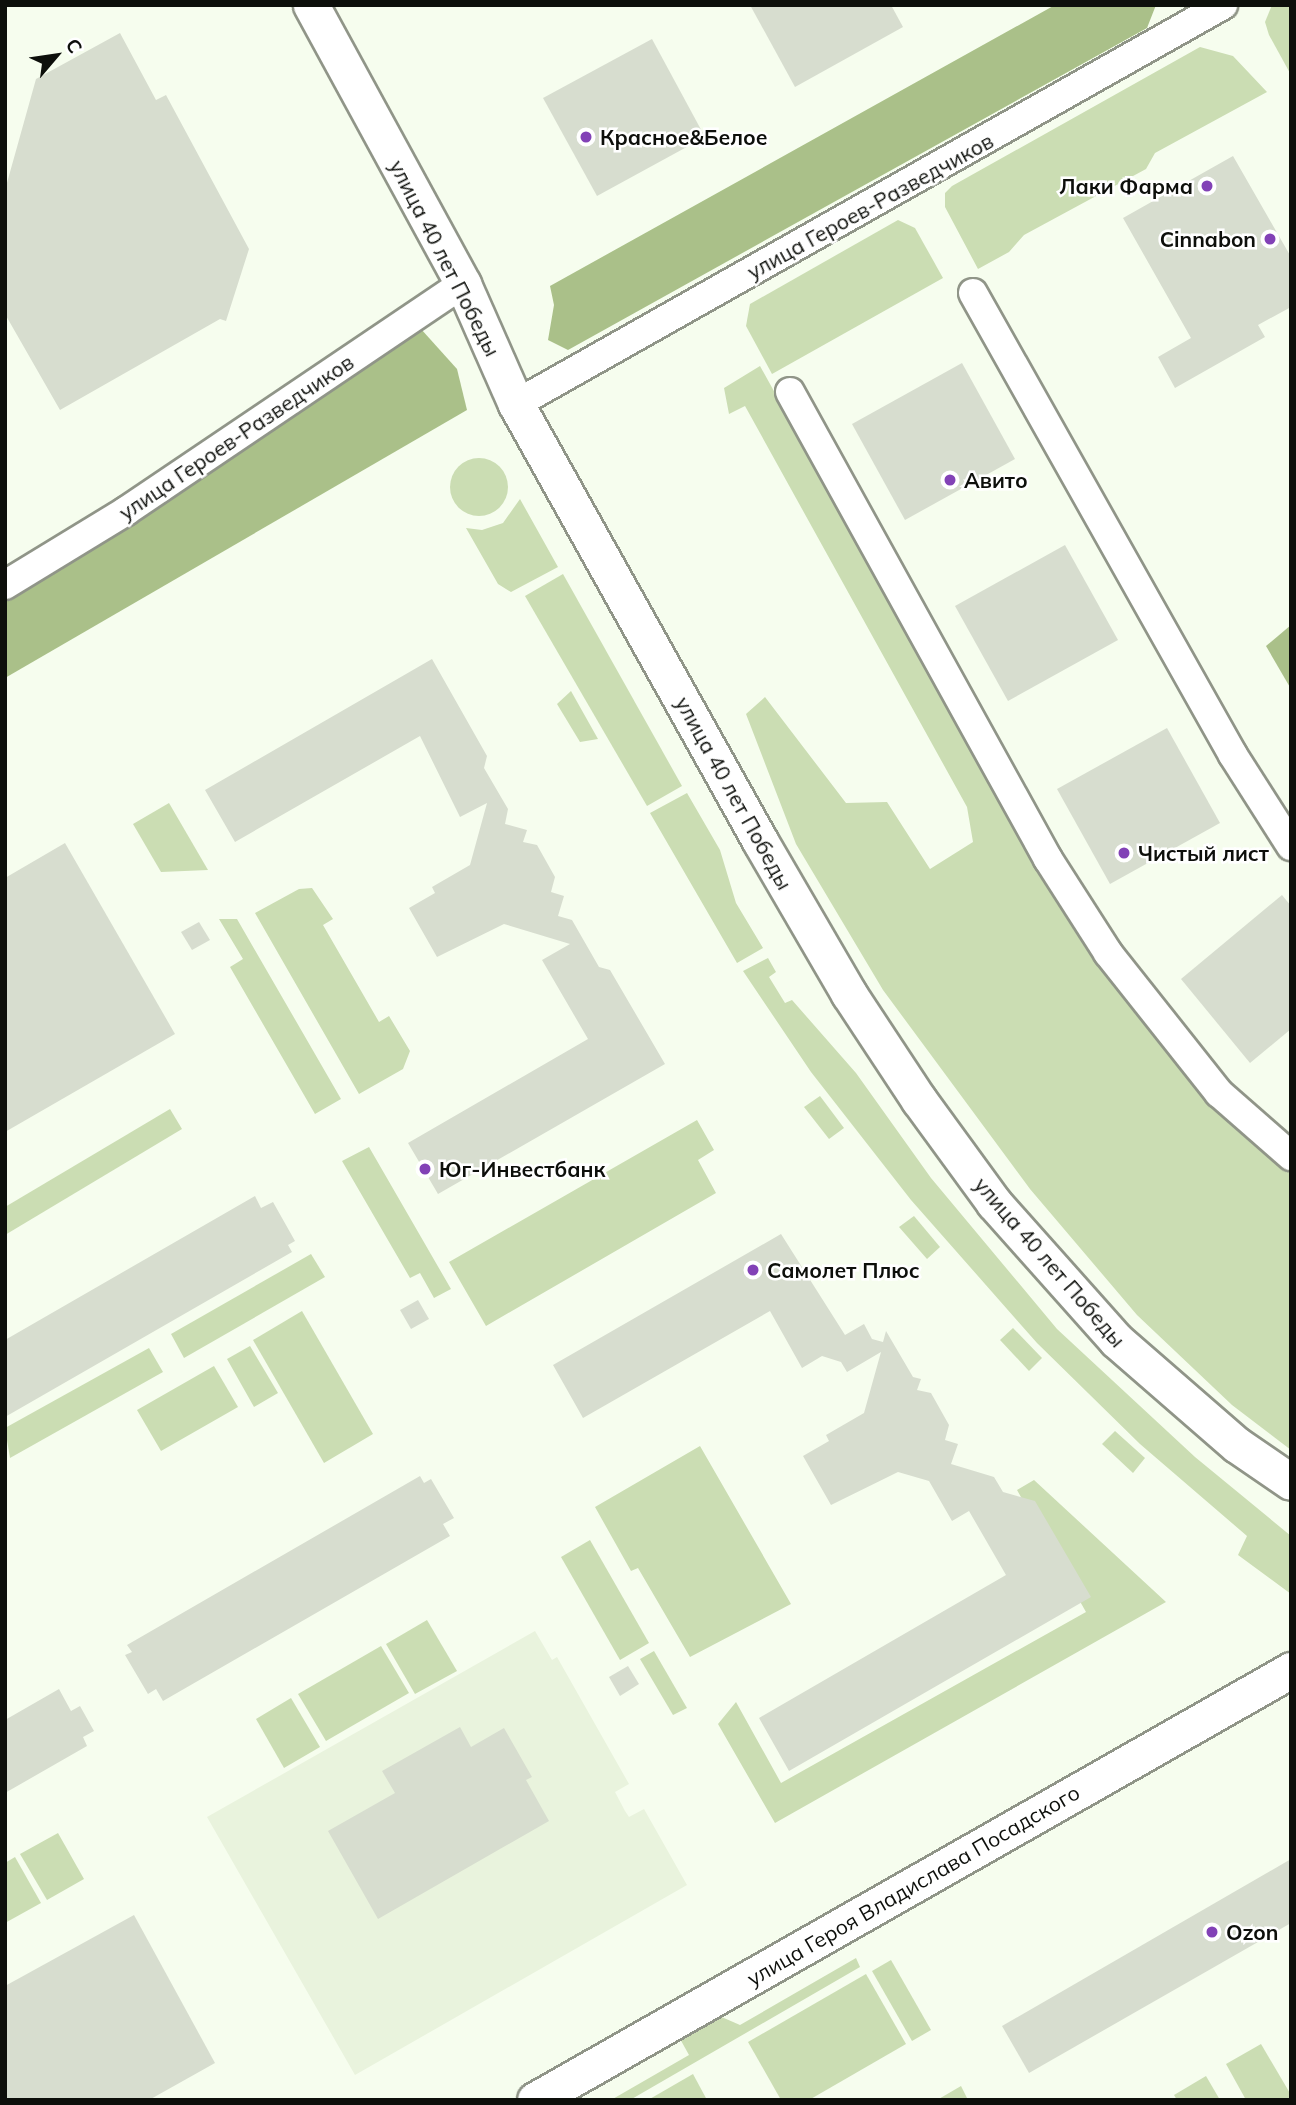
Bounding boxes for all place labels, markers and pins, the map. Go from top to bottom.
place label: Красное&Белое [600,124,768,150]
marker: Красное&Белое [578,129,594,145]
place label: Лаки Фарма [1059,173,1193,199]
marker: Лаки Фарма [1199,178,1215,194]
place label: Cinnabon [1160,226,1256,252]
marker: Cinnabon [1262,231,1278,247]
place label: Авито [964,467,1028,493]
marker: Авито [942,472,958,488]
place label: Чистый лист [1138,840,1269,866]
marker: Чистый лист [1116,845,1132,861]
place label: Юг-Инвестбанк [439,1156,605,1182]
marker: Юг-Инвестбанк [417,1161,433,1177]
place label: Самолет Плюс [767,1257,920,1283]
marker: Самолет Плюс [745,1262,761,1278]
place label: Ozon [1226,1919,1278,1945]
marker: Ozon [1204,1924,1220,1940]

